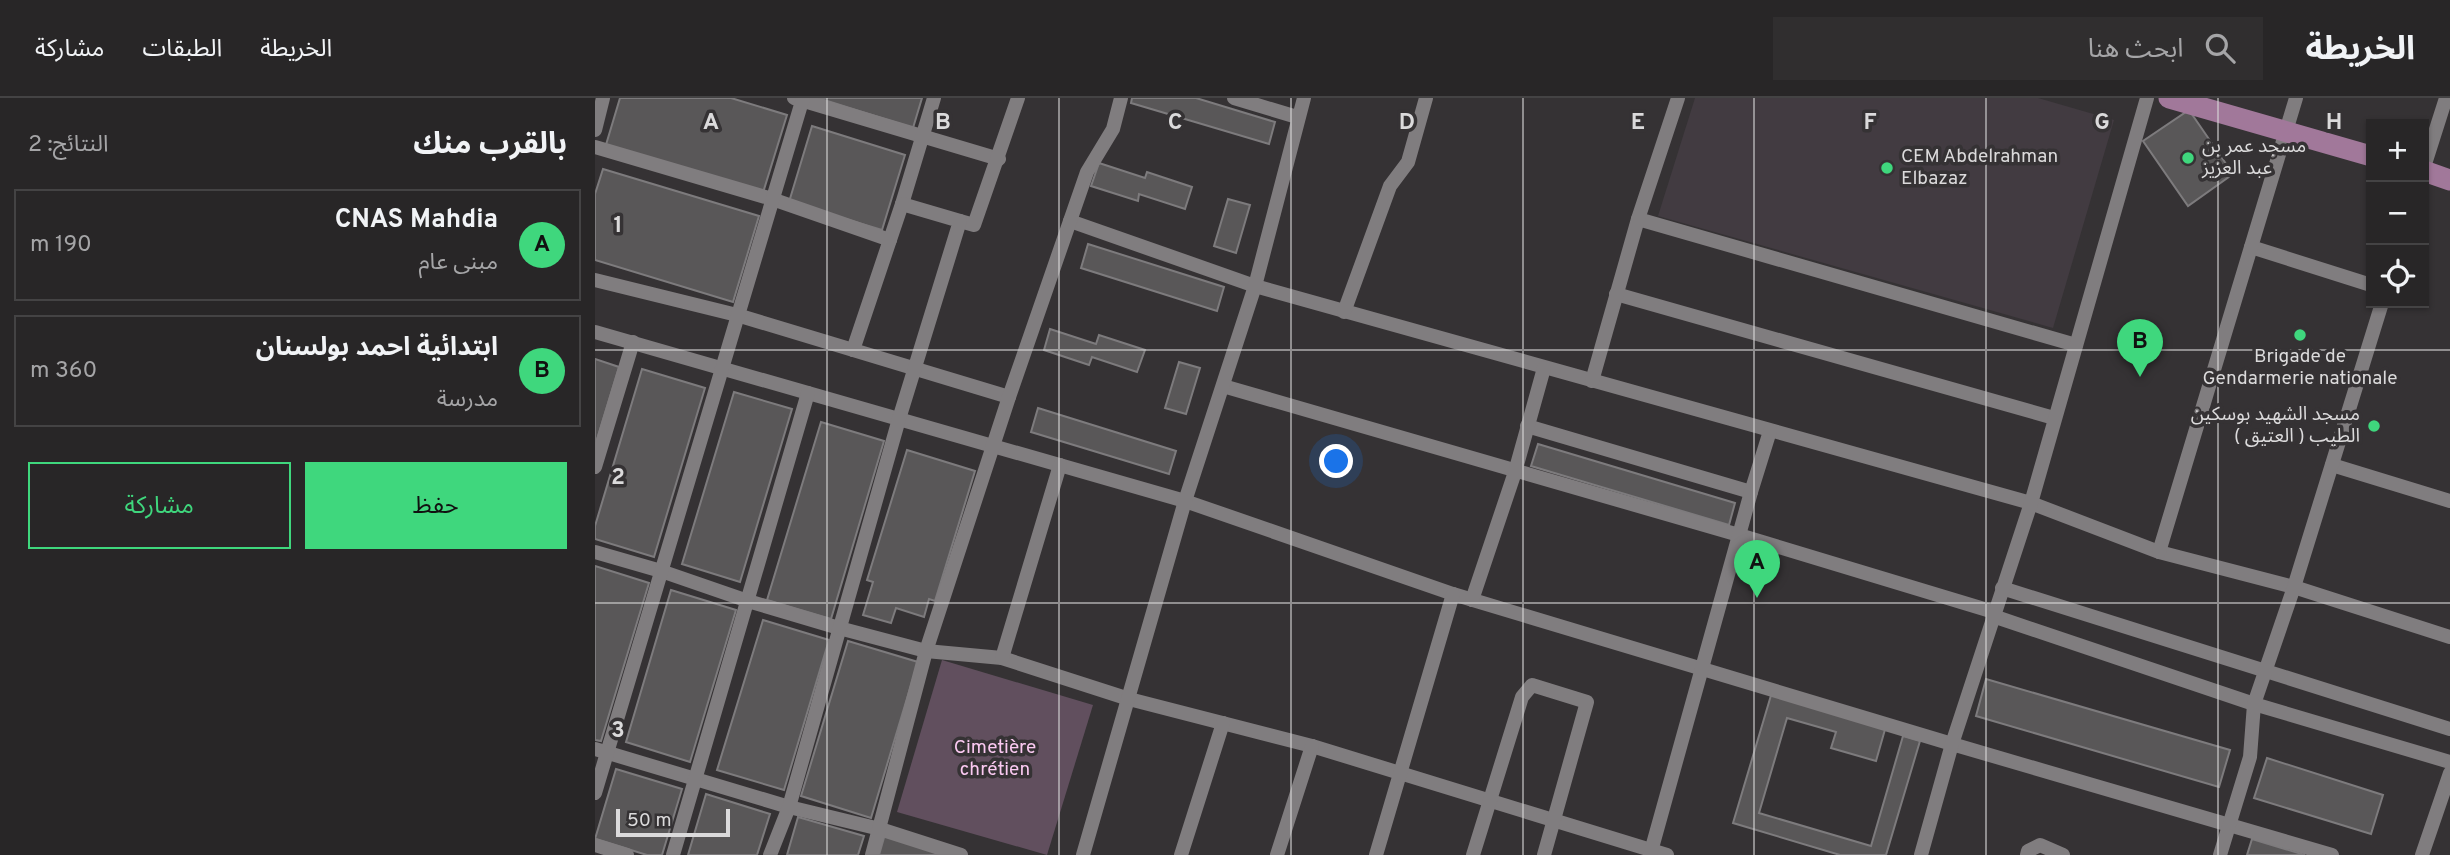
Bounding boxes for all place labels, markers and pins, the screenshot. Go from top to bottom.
place label: مسجد عمر بن عبد العزيز [2201,135,2306,181]
place label: CEM Abdelrahman Elbazaz [1901,145,2058,191]
marker: مسجد عمر بن عبد العزيز [2180,150,2196,166]
marker: CEM Abdelrahman Elbazaz [1879,160,1895,176]
pin: B [2117,319,2163,377]
marker: Brigade de Gendarmerie nationale [2292,327,2308,343]
place label: Brigade de Gendarmerie nationale [2203,345,2397,391]
place label: مسجد الشهيد بوسكين الطيب ( العتيق ) [2191,403,2360,449]
marker: مسجد الشهيد بوسكين الطيب ( العتيق ) [2366,418,2382,434]
pin: A [1734,540,1780,598]

